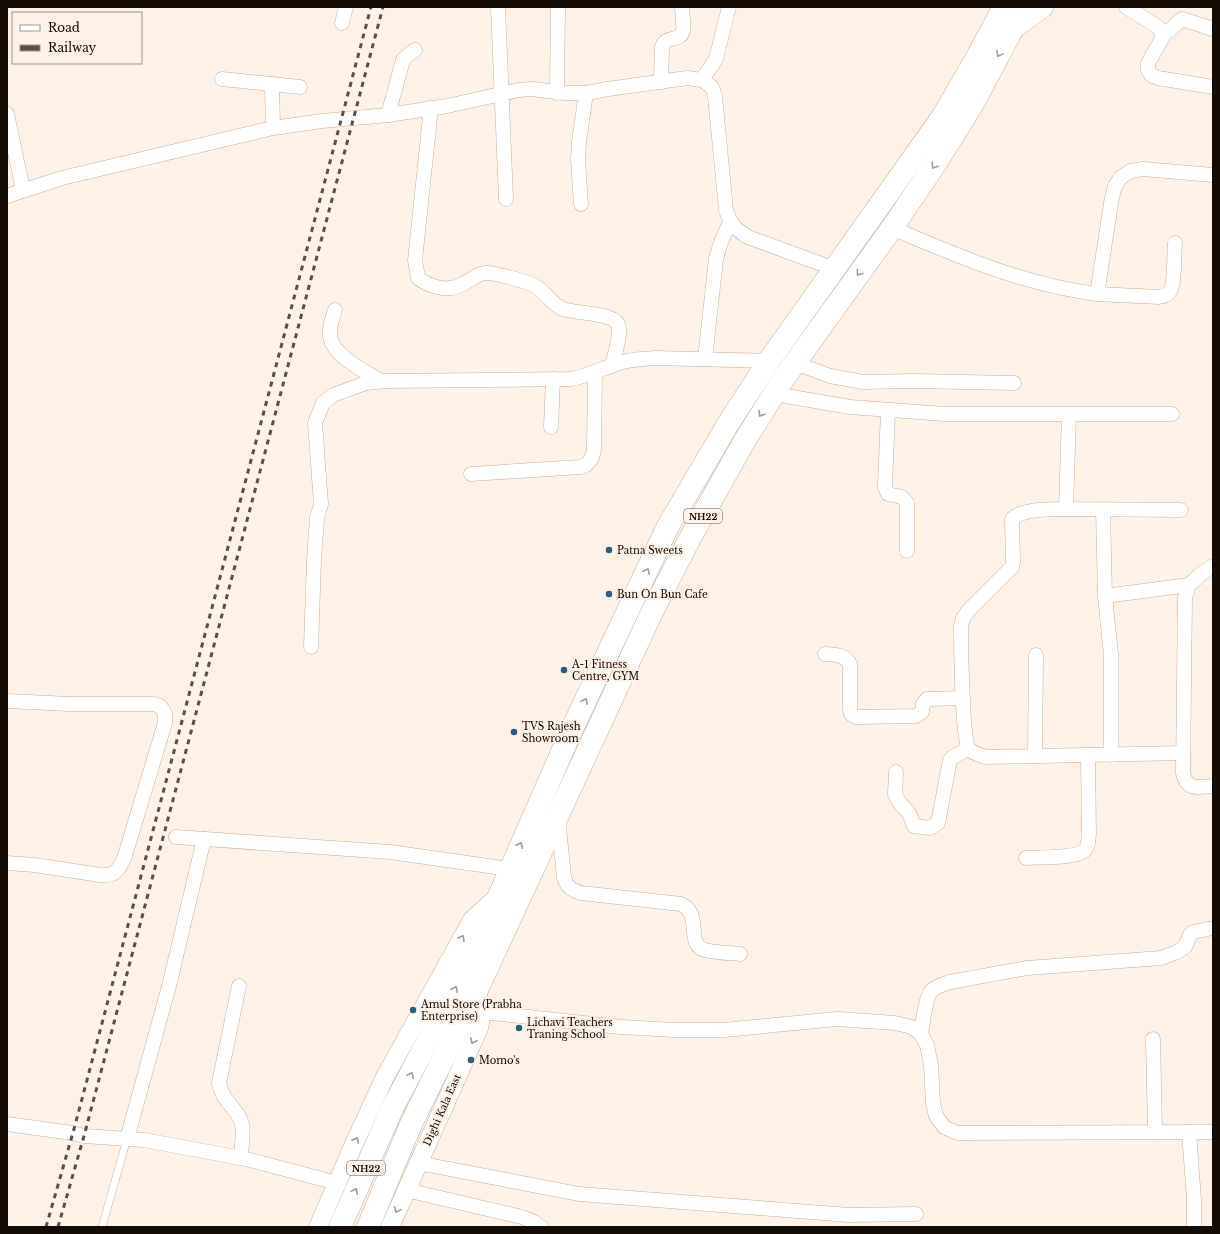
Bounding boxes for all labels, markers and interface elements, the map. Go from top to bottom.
legend [12,12,142,64]
text: Road [48,20,80,35]
text: Railway [48,40,97,55]
one-way arrow [997,50,1004,57]
one-way arrow [931,162,939,169]
one-way arrow [857,269,864,276]
one-way arrow [759,410,766,417]
road number: NH22 [684,509,722,523]
place label: Patna Sweets [617,544,683,557]
marker: Patna Sweets [604,545,614,555]
one-way arrow [642,568,650,575]
place label: Bun On Bun Cafe [617,588,708,601]
marker: Bun On Bun Cafe [604,589,614,599]
place label: A-1 Fitness Centre, GYM [571,658,639,683]
marker: A-1 Fitness Centre, GYM [559,665,569,675]
one-way arrow [580,698,588,705]
place label: TVS Rajesh Showroom [522,720,581,745]
marker: TVS Rajesh Showroom [509,727,519,737]
one-way arrow [516,842,524,849]
one-way arrow [457,935,464,942]
one-way arrow [451,986,458,993]
place label: Amul Store (Prabha Enterprise) [420,998,522,1023]
marker: Amul Store (Prabha Enterprise) [408,1005,418,1015]
place label: Lichavi Teachers Traning School [527,1016,613,1041]
marker: Lichavi Teachers Traning School [514,1023,524,1033]
one-way arrow [470,1036,478,1044]
place label: Momo's [479,1054,520,1067]
marker: Momo's [466,1055,476,1065]
one-way arrow [406,1072,413,1079]
street label: Dighi Kala East [420,1072,464,1148]
one-way arrow [351,1136,359,1144]
road number: NH22 [347,1161,385,1175]
one-way arrow [351,1188,359,1195]
one-way arrow [394,1206,402,1214]

